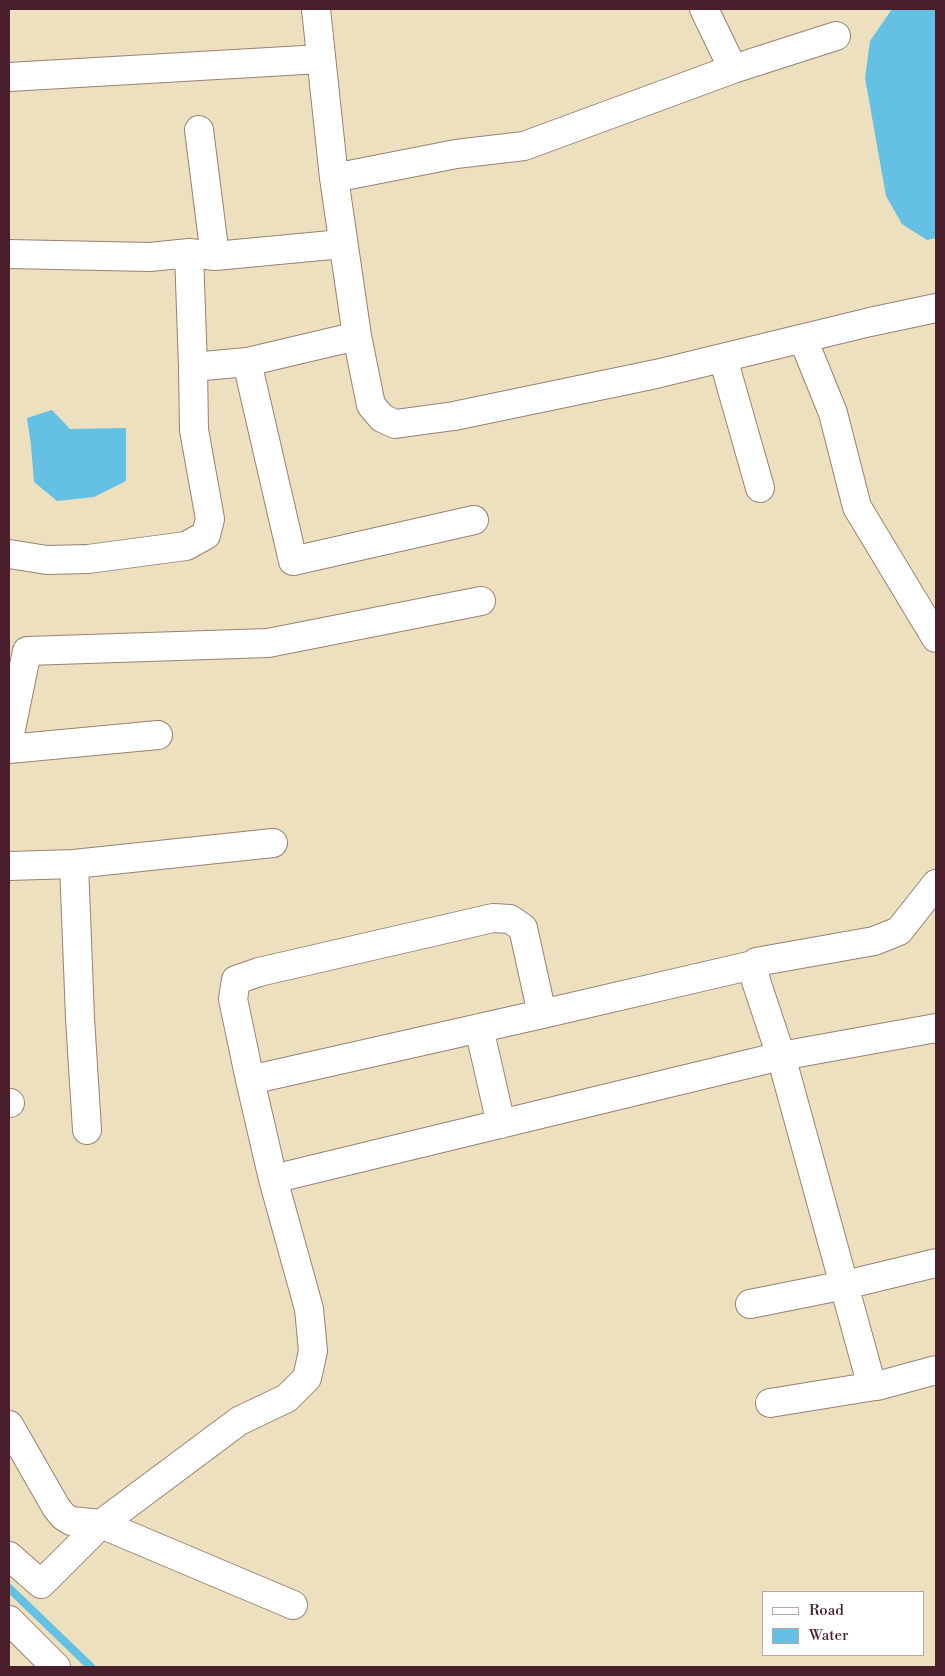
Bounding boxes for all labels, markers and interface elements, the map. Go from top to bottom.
legend [762,1591,925,1656]
text: Road [809,1601,844,1620]
text: Water [809,1626,848,1645]

